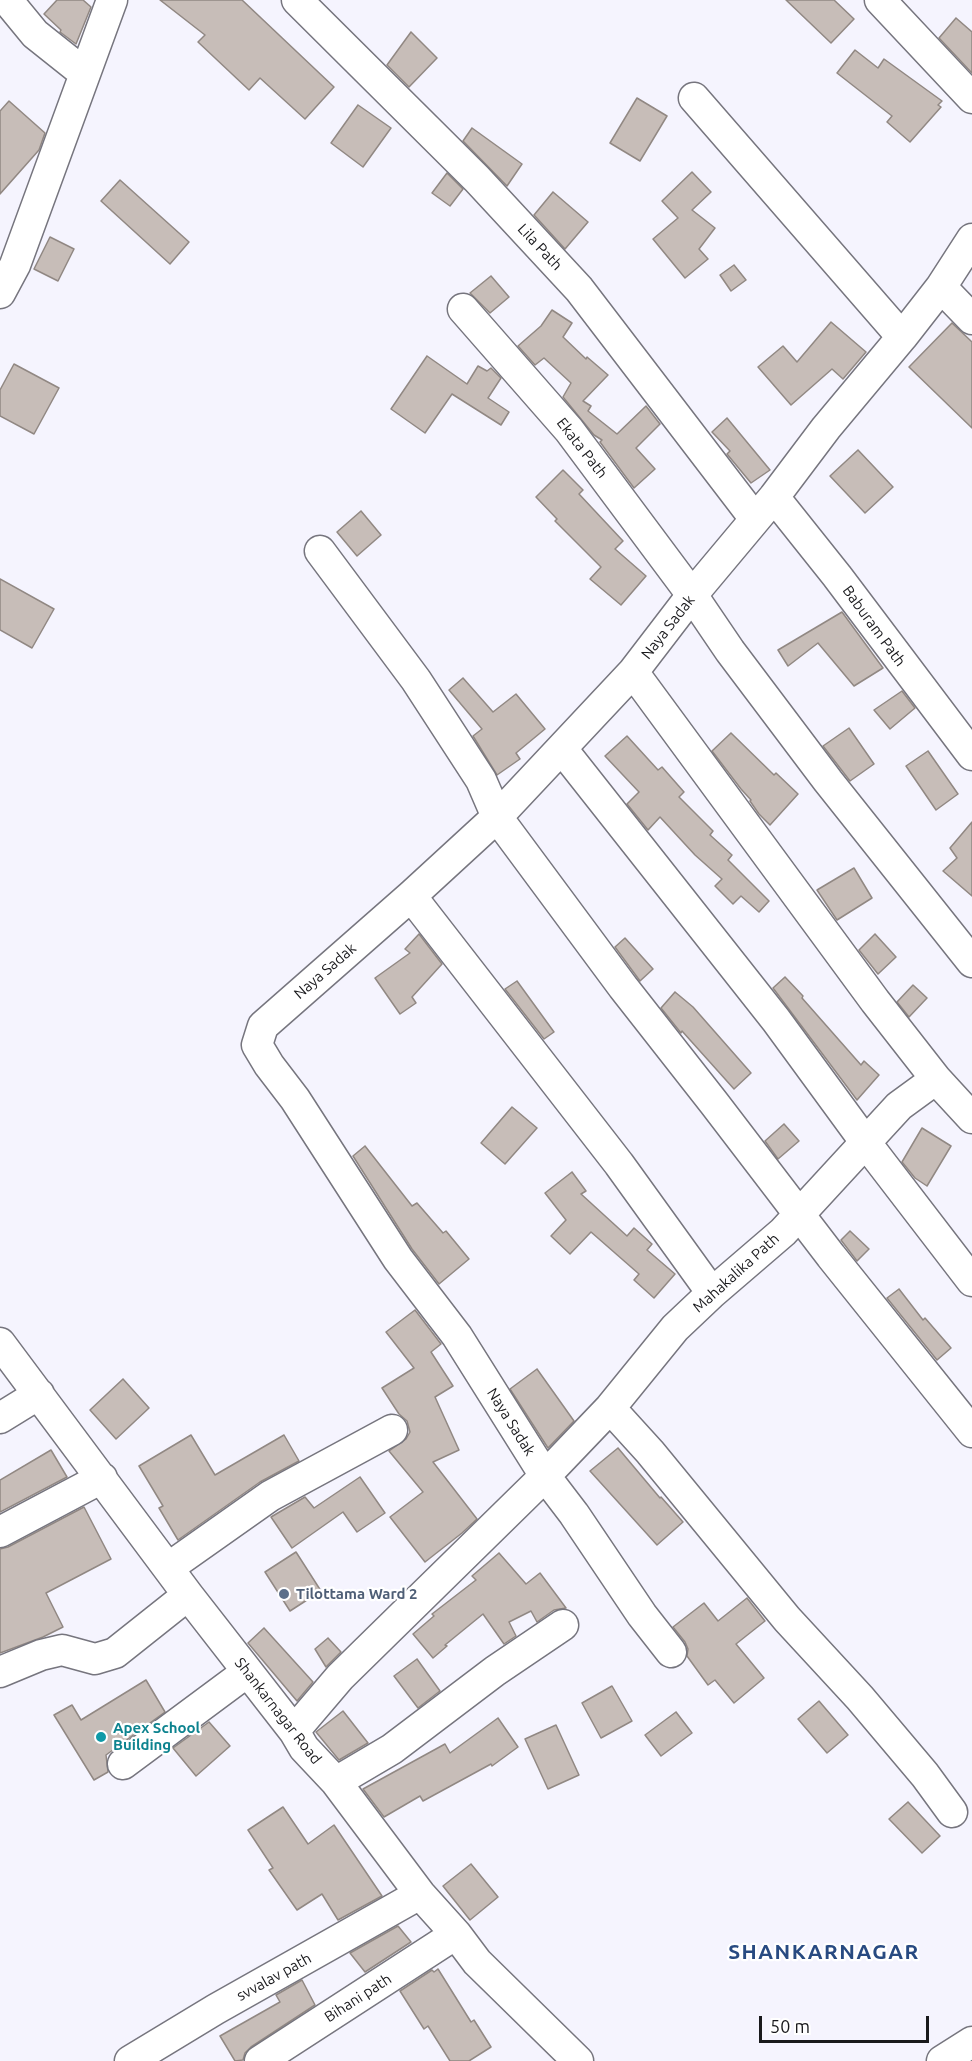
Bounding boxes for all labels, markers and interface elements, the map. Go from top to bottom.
street label: Lila Path [514,220,566,274]
street label: Ekata Path [553,414,611,482]
street label: Baburam Path [839,582,909,670]
street label: Naya Sadak [637,591,699,663]
street label: Naya Sadak [290,939,360,1003]
street label: Mahakalika Path [689,1230,783,1316]
street label: Naya Sadak [483,1385,539,1459]
place label: Tilottama Ward 2 [296,1585,418,1603]
marker: Tilottama Ward 2 [277,1587,291,1601]
street label: Shankarnagar Road [231,1654,325,1768]
place label: Apex School Building [113,1719,200,1754]
marker: Apex School Building [94,1730,108,1744]
district label: SHANKARNAGAR [728,1939,920,1965]
street label: svvalav path [234,1949,314,2005]
street label: Bihani path [321,1970,395,2026]
scale bar [762,2004,932,2042]
text: 50 m [770,2016,810,2036]

